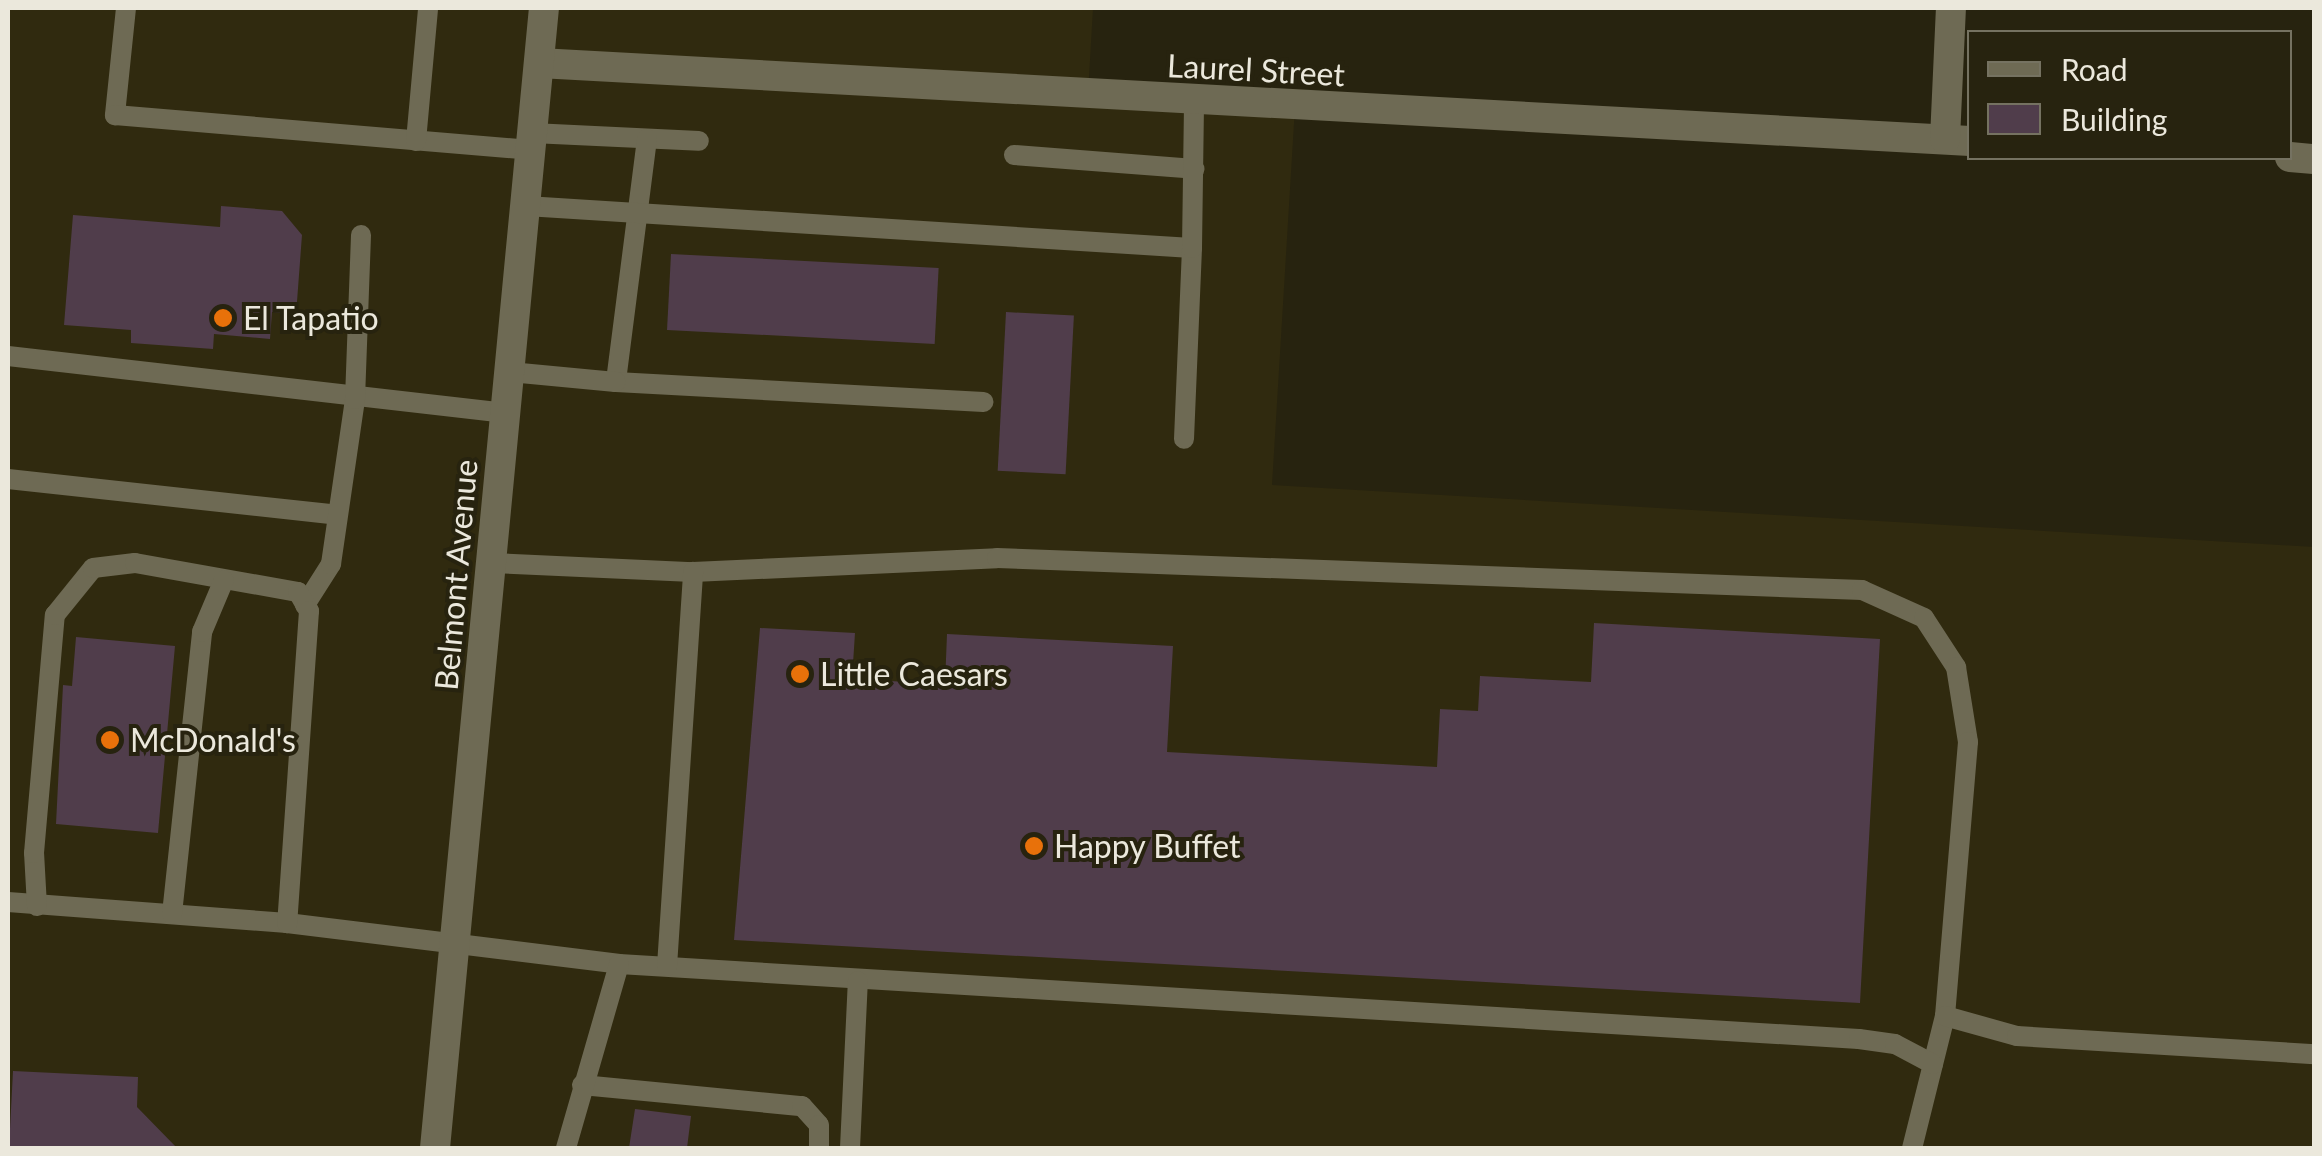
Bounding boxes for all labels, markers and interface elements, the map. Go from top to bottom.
legend [1967,30,2292,160]
street label: Laurel Street [1166,46,1346,94]
text: Road [2061,51,2128,87]
text: Building [2061,101,2167,137]
place label: El Tapatio [243,299,380,337]
marker: El Tapatio [212,307,234,329]
street label: Belmont Avenue [427,457,485,693]
place label: Little Caesars [820,655,1008,693]
marker: Little Caesars [789,663,811,685]
place label: McDonald's [130,721,296,759]
marker: McDonald's [99,729,121,751]
place label: Happy Buffet [1054,827,1241,865]
marker: Happy Buffet [1023,835,1045,857]

